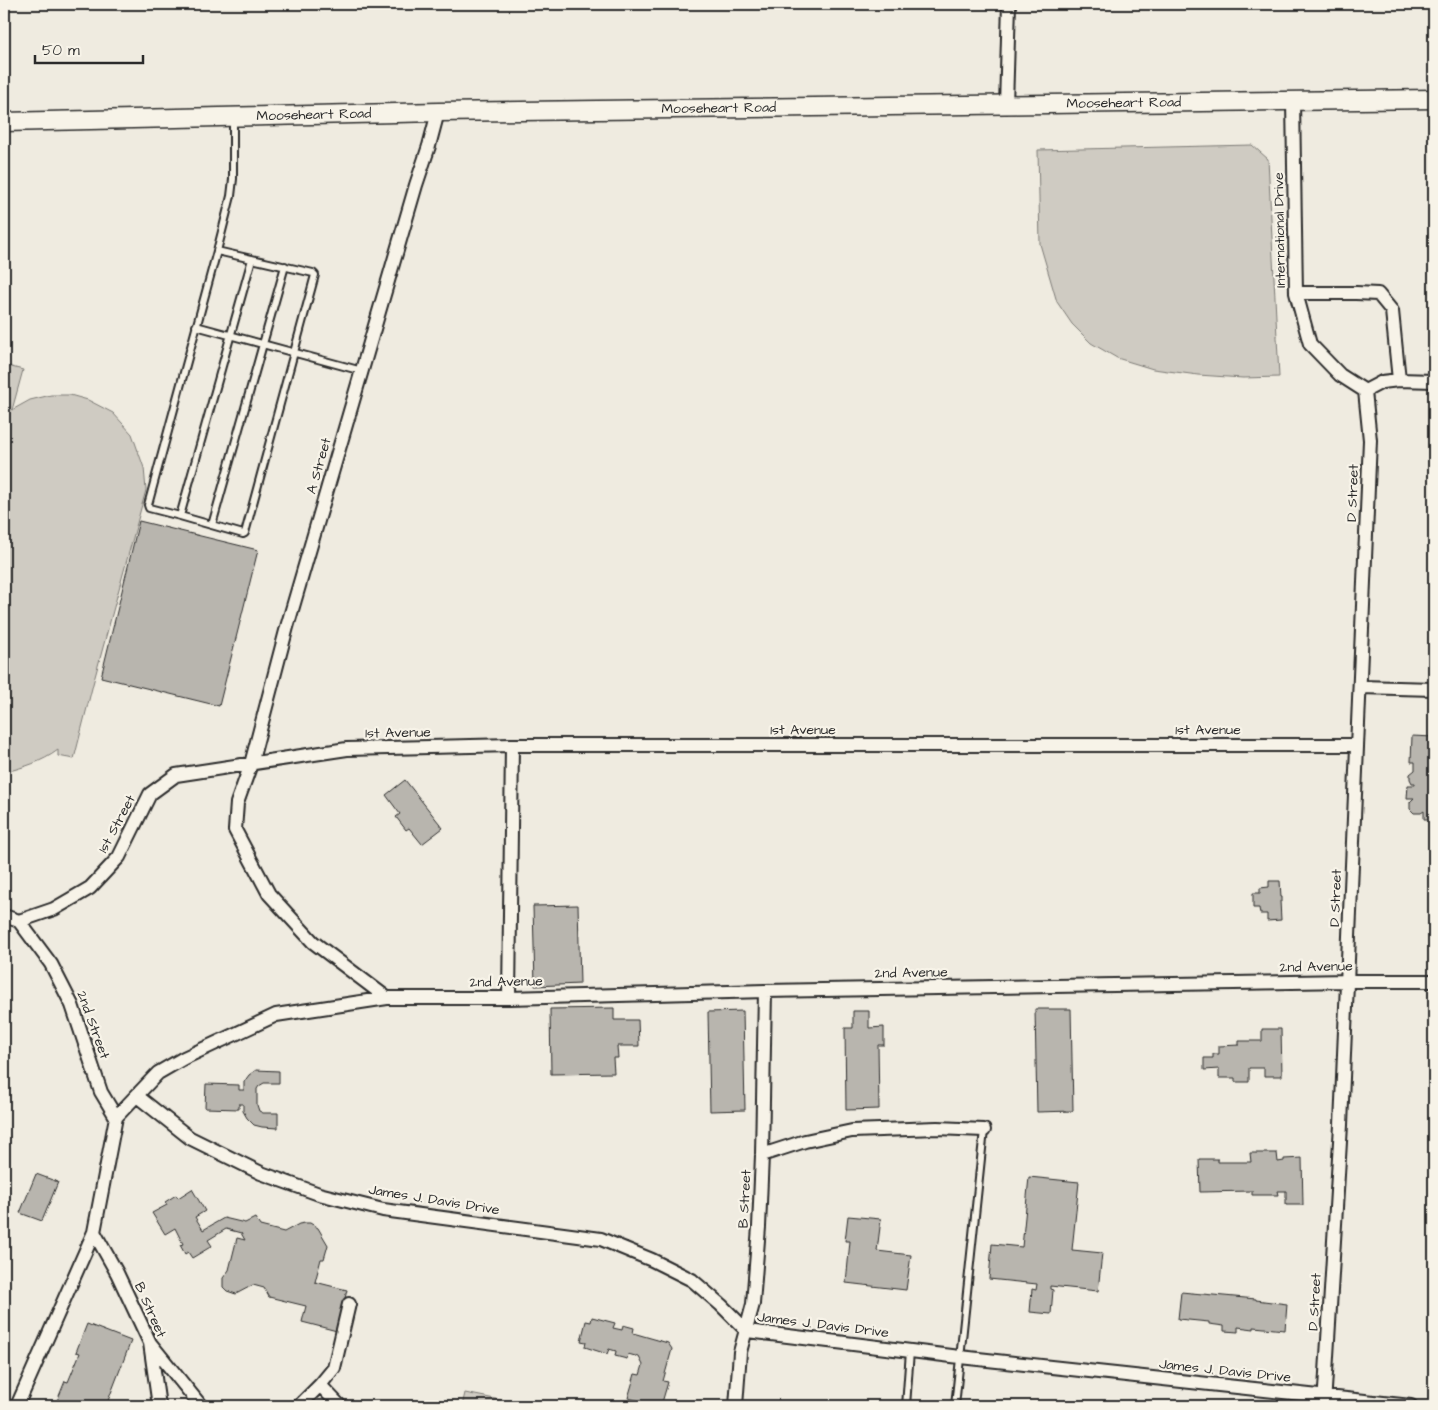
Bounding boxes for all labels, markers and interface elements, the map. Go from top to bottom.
scale bar [35,32,142,64]
text: 50 m [42,40,80,61]
street label: Mooseheart Road [1066,92,1181,114]
street label: Mooseheart Road [661,98,776,119]
street label: Mooseheart Road [256,104,372,126]
street label: International Drive [1269,172,1291,288]
street label: A Street [301,435,337,497]
street label: D Street [1342,463,1364,522]
street label: 1st Avenue [770,720,836,740]
street label: 1st Avenue [1175,720,1241,740]
street label: 1st Avenue [365,722,431,744]
street label: 1st Street [93,791,141,857]
street label: D Street [1325,868,1347,927]
street label: 2nd Avenue [1279,956,1353,978]
street label: 2nd Avenue [874,962,948,984]
street label: 2nd Avenue [469,971,543,993]
street label: 2nd Street [71,988,115,1062]
street label: B Street [733,1169,757,1229]
street label: James J. Davis Drive [367,1180,501,1220]
street label: D Street [1303,1272,1327,1331]
street label: B Street [129,1279,171,1341]
street label: James J. Davis Drive [756,1307,890,1343]
street label: James J. Davis Drive [1158,1354,1292,1388]

